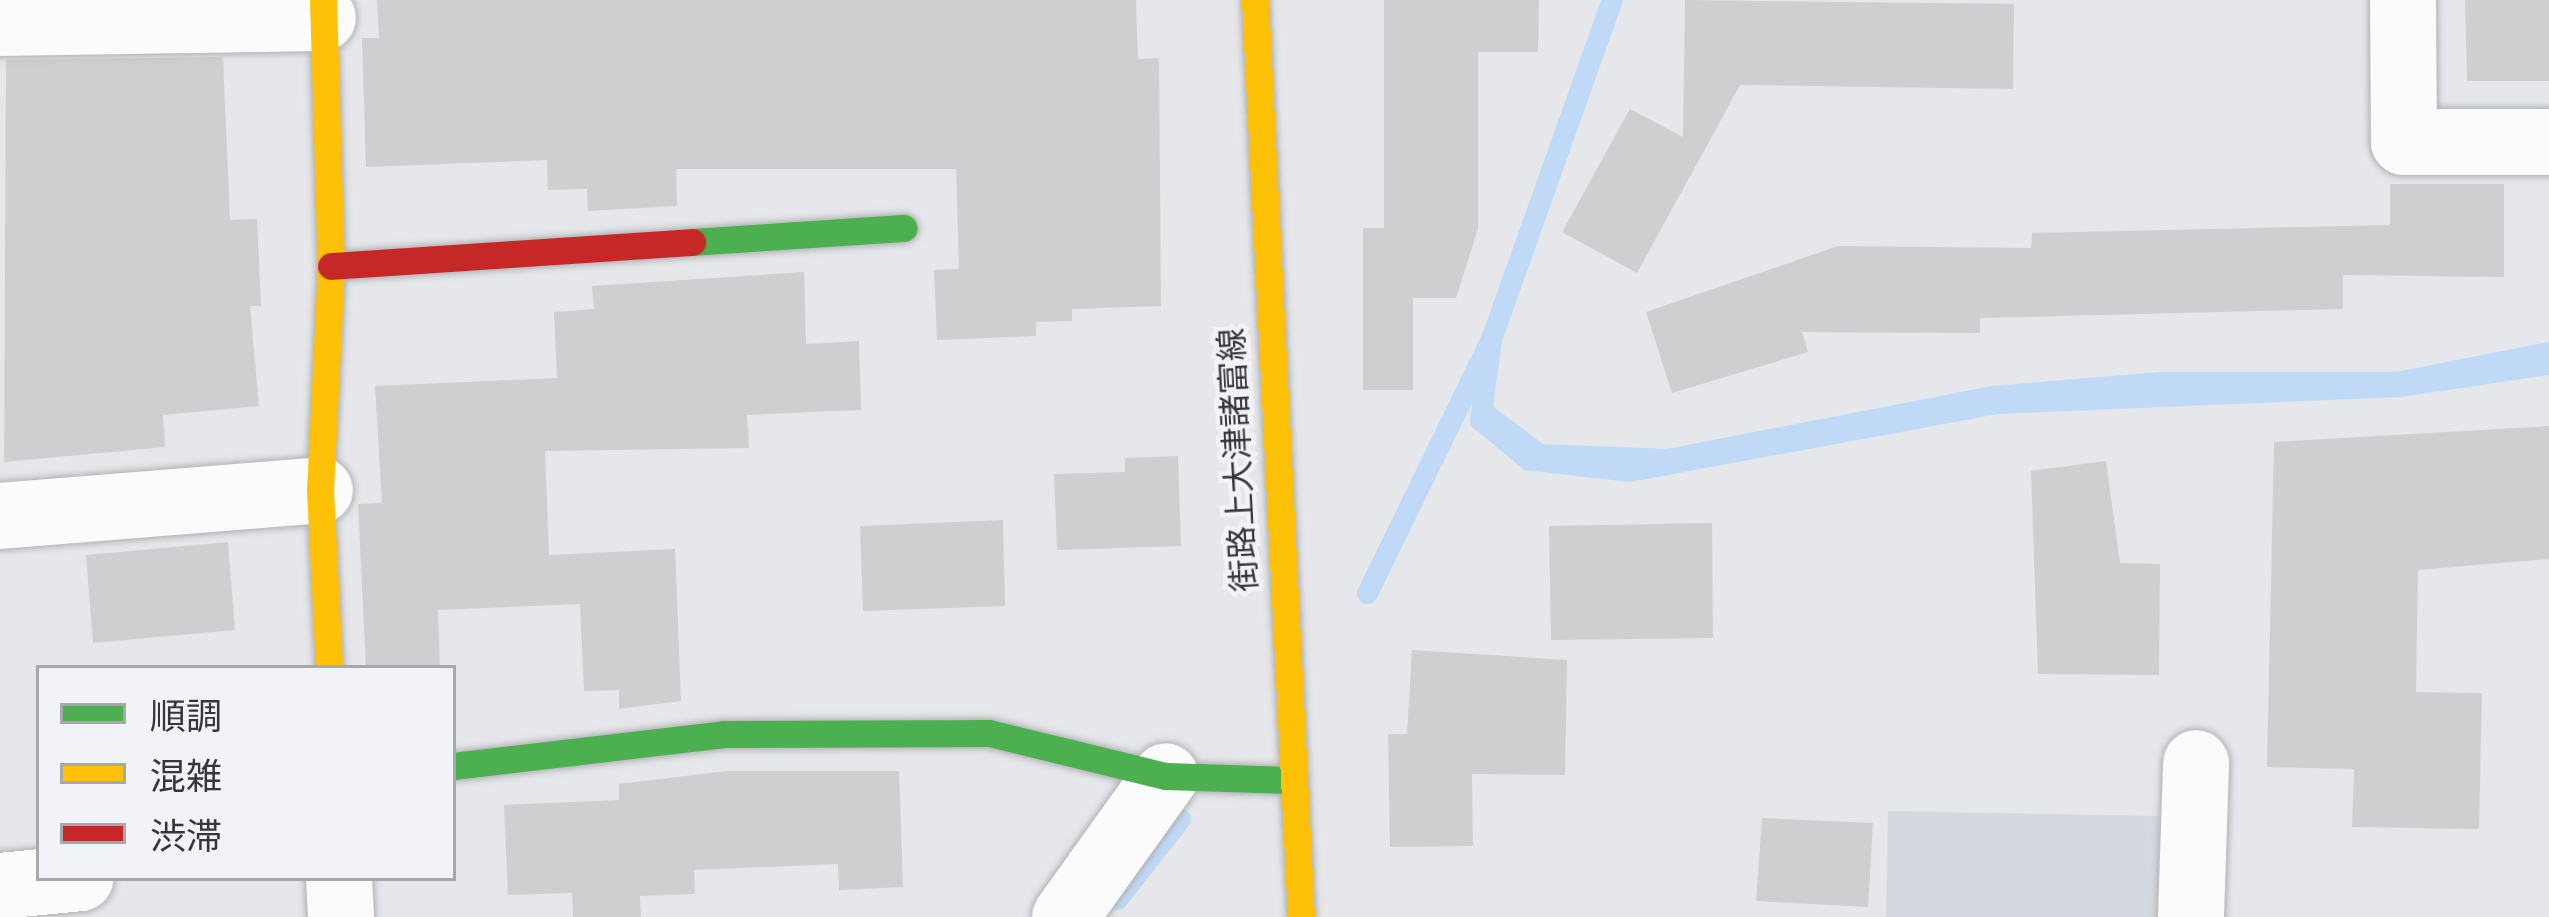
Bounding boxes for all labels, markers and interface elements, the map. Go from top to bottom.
street label: 街路上大津諸富線 [1212,327,1266,593]
legend [36,665,456,881]
text: 順調 [150,695,222,739]
text: 混雑 [150,755,222,799]
text: 渋滞 [150,815,222,859]

